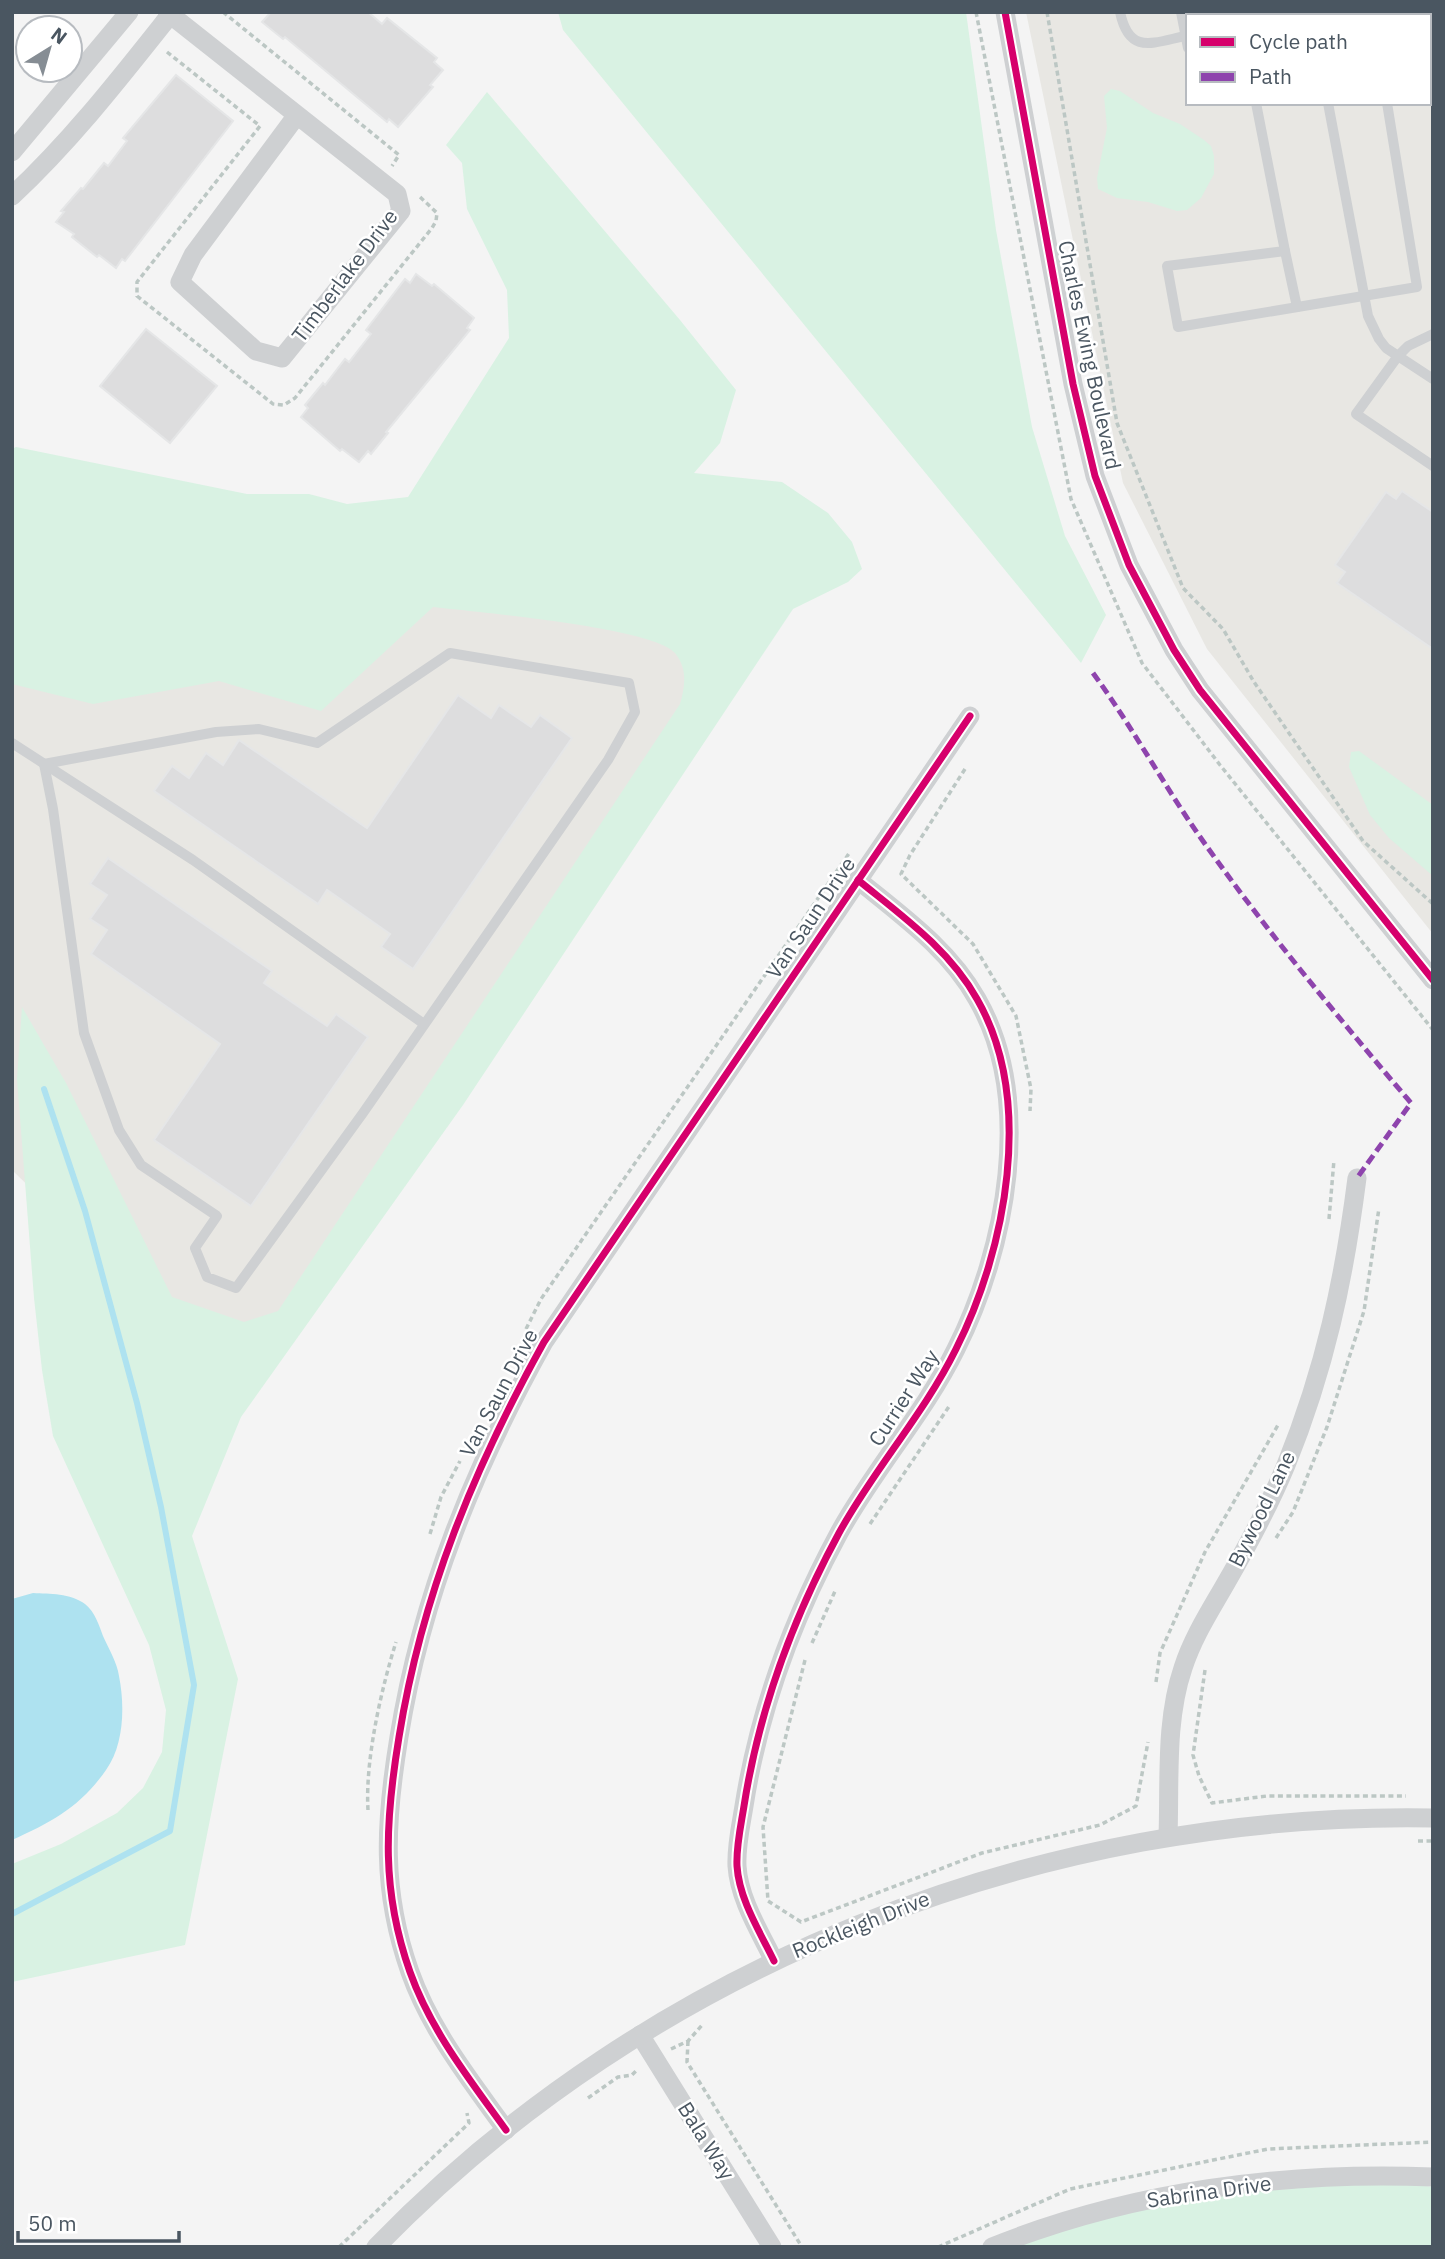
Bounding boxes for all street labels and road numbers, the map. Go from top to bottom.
street label: Timberlake Drive [285,203,403,348]
street label: Charles Ewing Boulevard [1052,238,1128,472]
street label: Van Saun Drive [759,851,861,984]
street label: Van Saun Drive [453,1324,544,1461]
street label: Currier Way [861,1343,945,1451]
street label: Bywood Lane [1221,1446,1301,1571]
street label: Rockleigh Drive [788,1884,933,1964]
street label: Bala Way [672,2096,742,2185]
street label: Sabrina Drive [1145,2168,1273,2214]

